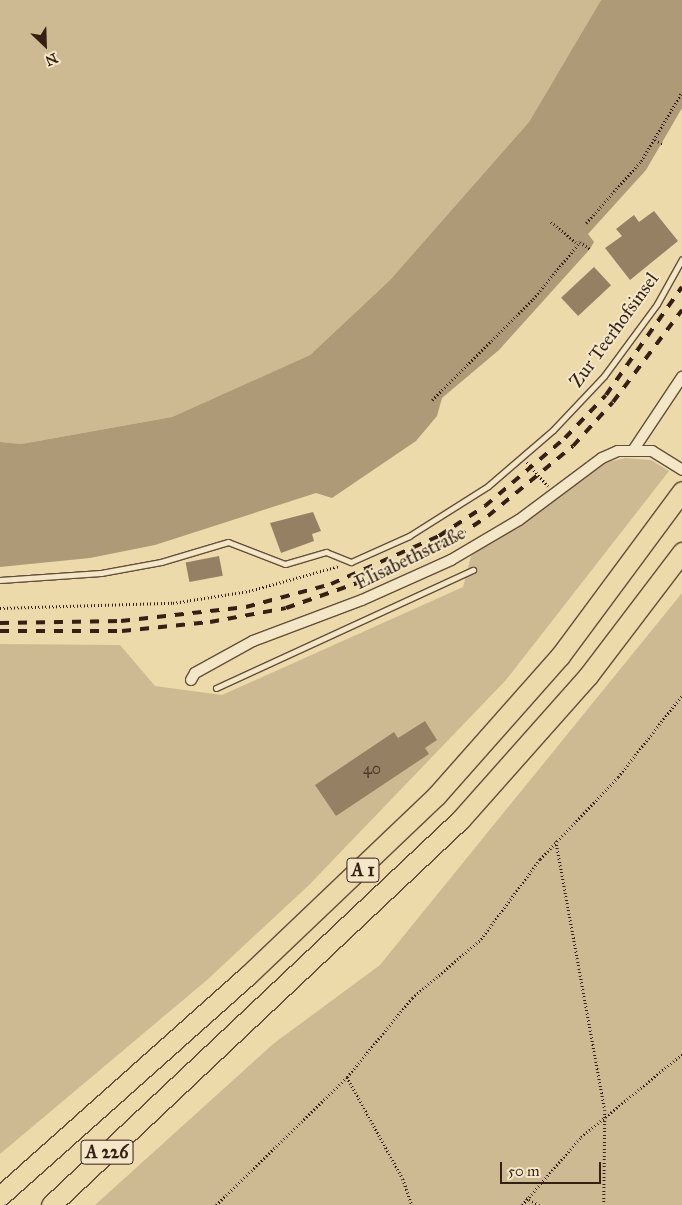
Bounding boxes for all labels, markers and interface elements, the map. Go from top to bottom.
north arrow [20,20,70,70]
text: N [42,49,60,69]
street label: Zur Teerhofsinsel [565,268,663,392]
street label: Elisabethstraße [351,521,469,595]
house number: 40 [363,759,381,779]
road number: A 1 [346,854,380,886]
road number: A 226 [80,1136,134,1168]
scale bar [502,1152,603,1184]
text: 50 m [508,1162,540,1180]

